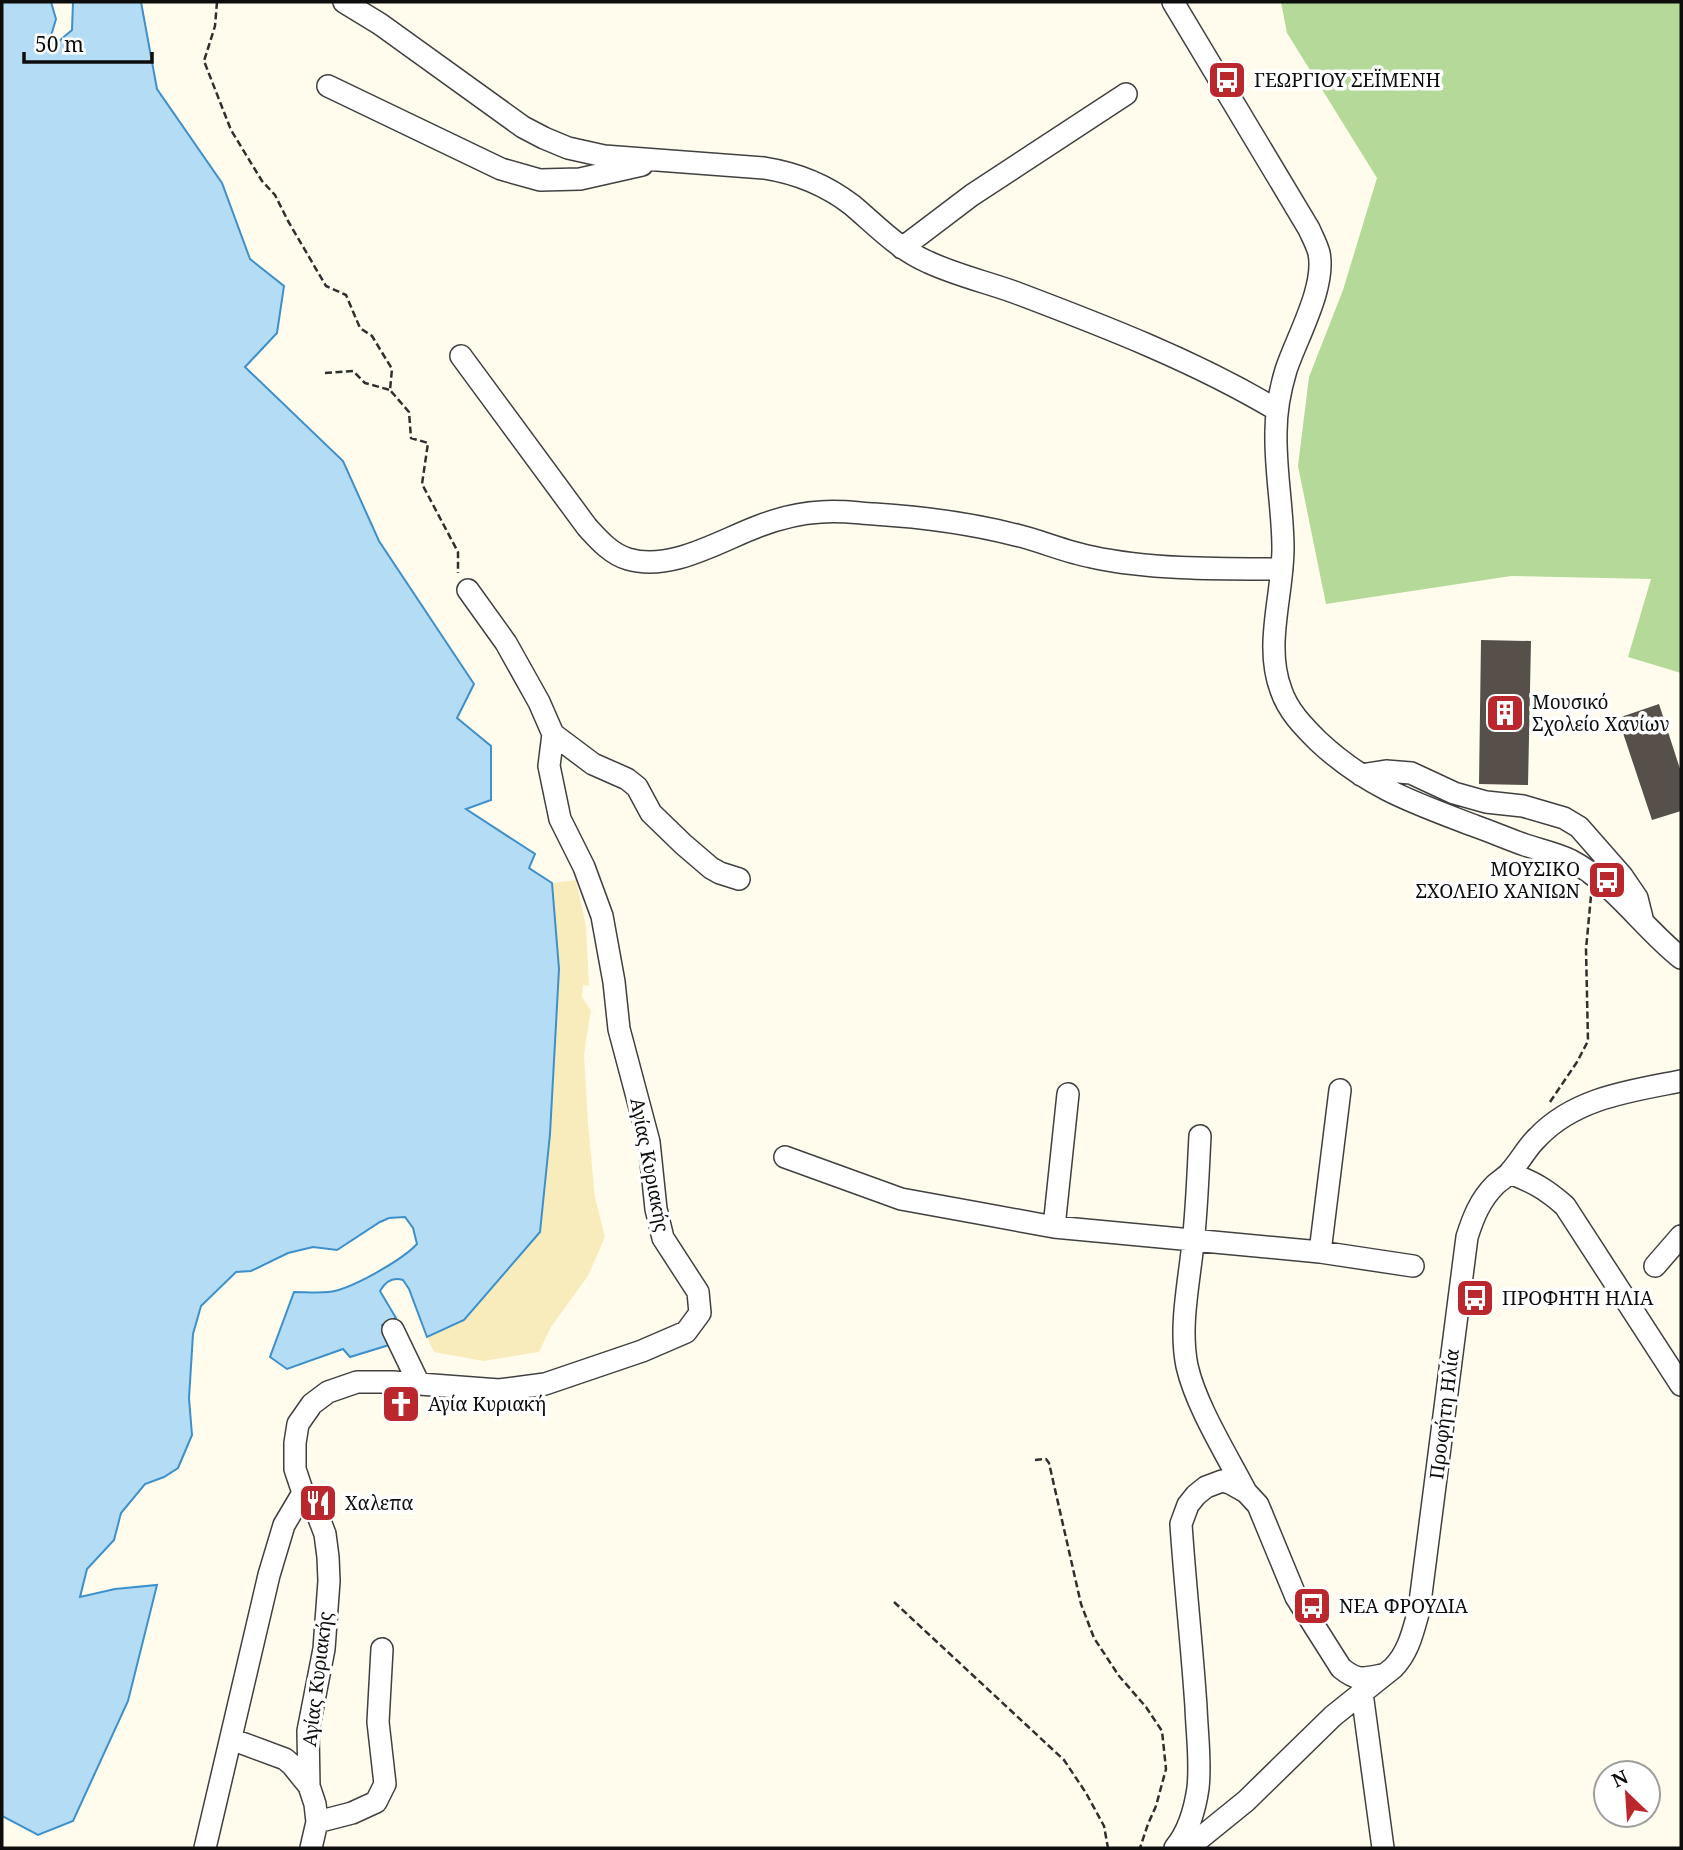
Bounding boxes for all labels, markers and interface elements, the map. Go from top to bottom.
scale bar [24,21,152,65]
text: 50 m [35,30,84,58]
bus stop icon: ΓΕΩΡΓΙΟΥ ΣΕΪΜΕΝΗ [1206,59,1248,101]
place label: ΓΕΩΡΓΙΟΥ ΣΕΪΜΕΝΗ [1254,67,1441,93]
place label: Μουσικό Σχολείο Χανίων [1532,689,1670,737]
building icon: Μουσικό Σχολείο Χανίων [1484,692,1526,734]
place label: ΜΟΥΣΙΚΟ ΣΧΟΛΕΙΟ ΧΑΝΙΩΝ [1416,856,1580,904]
bus stop icon: ΜΟΥΣΙΚΟ ΣΧΟΛΕΙΟ ΧΑΝΙΩΝ [1586,859,1628,901]
street label: Αγίας Κυριακής [624,1096,676,1234]
bus stop icon: ΠΡΟΦΗΤΗ ΗΛΙΑ [1454,1277,1496,1319]
place label: ΠΡΟΦΗΤΗ ΗΛΙΑ [1502,1285,1654,1311]
street label: Προφήτη Ηλία [1423,1347,1465,1481]
church icon: Αγία Κυριακή [380,1383,422,1425]
place label: Αγία Κυριακή [428,1391,546,1417]
restaurant icon: Χαλεπα [297,1482,339,1524]
place label: Χαλεπα [345,1490,413,1516]
bus stop icon: ΝΕΑ ΦΡΟΥΔΙΑ [1291,1585,1333,1627]
place label: ΝΕΑ ΦΡΟΥΔΙΑ [1339,1593,1469,1619]
street label: Αγίας Κυριακής [296,1610,338,1748]
north arrow [1592,1759,1662,1829]
text: N [1608,1764,1632,1794]

